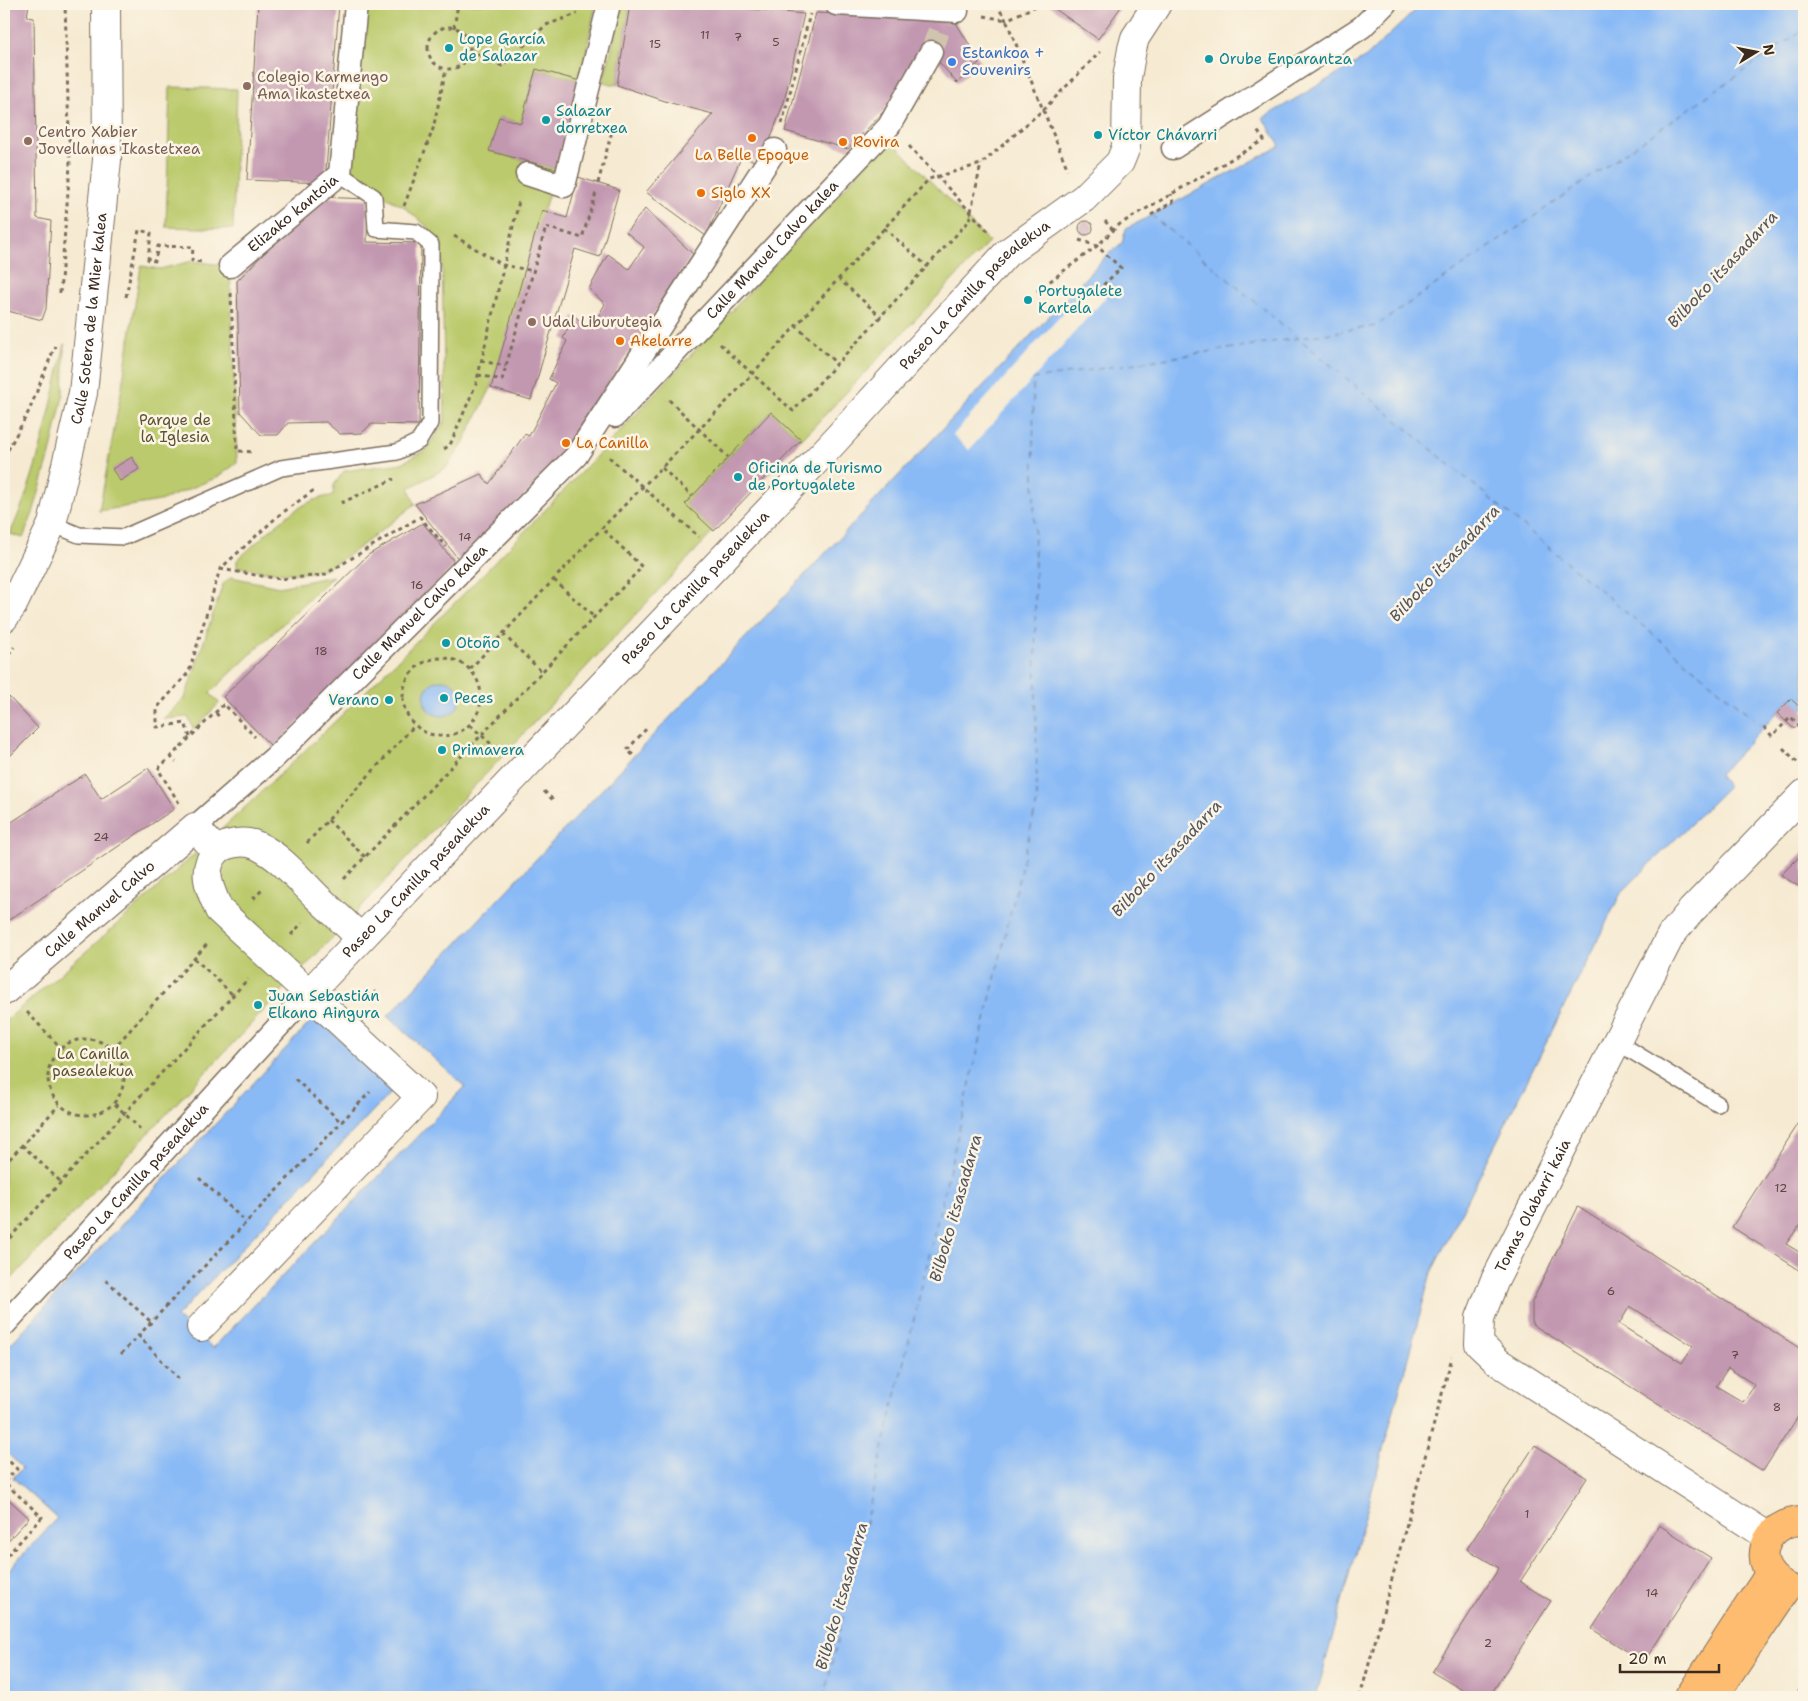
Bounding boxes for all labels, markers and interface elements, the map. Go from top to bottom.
house number: 11 [700,27,710,43]
north arrow [1730,28,1780,78]
place label: Lope García de Salazar [459,29,546,66]
house number: 7 [734,29,742,45]
house number: 5 [772,34,780,50]
house number: 15 [649,36,661,52]
marker: Lope García de Salazar [443,42,455,54]
place label: Estankoa + Souvenirs [962,43,1045,80]
text: N [1759,43,1779,57]
place label: Orube Enparantza [1219,49,1353,69]
marker: Orube Enparantza [1203,53,1215,65]
marker: Estankoa + Souvenirs [946,56,958,68]
place label: Colegio Karmengo Ama ikastetxea [257,67,388,104]
marker: Colegio Karmengo Ama ikastetxea [241,80,253,92]
place label: Salazar dorretxea [556,101,628,138]
marker: Salazar dorretxea [540,114,552,126]
place label: Centro Xabier Jovellanas Ikastetxea [38,122,201,159]
place label: Víctor Chávarri [1108,125,1218,145]
marker: Víctor Chávarri [1092,129,1104,141]
marker: La Belle Epoque [746,132,758,144]
place label: Rovira [853,132,900,152]
marker: Centro Xabier Jovellanas Ikastetxea [22,135,34,147]
marker: Rovira [837,136,849,148]
place label: La Belle Epoque [695,145,809,165]
street label: Elizako kantoia [243,169,343,257]
street label: Calle Manuel Calvo kalea [702,175,843,323]
place label: Siglo XX [711,183,771,203]
marker: Siglo XX [695,187,707,199]
water label: Bilboko itsasadarra [1663,206,1782,332]
street label: Calle Sotera de la Mier kalea [66,211,112,426]
street label: Paseo La Canilla pasealekua [895,215,1055,374]
place label: Portugalete Kartela [1038,281,1122,318]
marker: Portugalete Kartela [1022,294,1034,306]
place label: Udal Liburutegia [542,312,663,332]
marker: Udal Liburutegia [526,316,538,328]
place label: Akelarre [630,331,692,351]
marker: Akelarre [614,335,626,347]
park label: Parque de la Iglesia [139,410,211,447]
place label: La Canilla [576,433,649,453]
marker: La Canilla [560,437,572,449]
place label: Oficina de Turismo de Portugalete [748,458,882,495]
marker: Oficina de Turismo de Portugalete [732,471,744,483]
water label: Bilboko itsasadarra [1385,500,1504,626]
street label: Paseo La Canilla pasealekua [617,506,774,669]
house number: 14 [459,529,471,545]
street label: Calle Manuel Calvo kalea [347,540,492,685]
house number: 16 [410,577,424,593]
place label: Otoño [456,633,500,653]
marker: Otoño [440,637,452,649]
house number: 18 [314,643,328,659]
place label: Peces [454,688,493,708]
place label: Verano [328,690,379,710]
marker: Peces [438,692,450,704]
marker: Verano [383,694,395,706]
place label: Primavera [452,740,525,760]
marker: Primavera [436,744,448,756]
water label: Bilboko itsasadarra [1107,795,1226,921]
street label: Paseo La Canilla pasealekua [338,799,495,962]
house number: 24 [93,829,109,845]
street label: Calle Manuel Calvo [40,856,159,962]
place label: Juan Sebastián Elkano Aingura [268,986,380,1023]
marker: Juan Sebastián Elkano Aingura [252,999,264,1011]
park label: La Canilla pasealekua [52,1044,134,1081]
street label: Paseo La Canilla pasealekua [59,1098,213,1264]
water label: Bilboko itsasadarra [924,1132,987,1285]
street label: Tomas Olabarri kaia [1490,1135,1576,1276]
house number: 12 [1775,1180,1787,1196]
house number: 6 [1607,1283,1615,1299]
house number: 7 [1731,1347,1739,1363]
house number: 8 [1773,1399,1781,1415]
house number: 1 [1524,1506,1530,1522]
water label: Bilboko itsasadarra [810,1520,873,1673]
house number: 14 [1646,1585,1658,1601]
house number: 2 [1484,1635,1492,1651]
scale bar [1620,1641,1719,1673]
text: 20 m [1628,1649,1667,1669]

